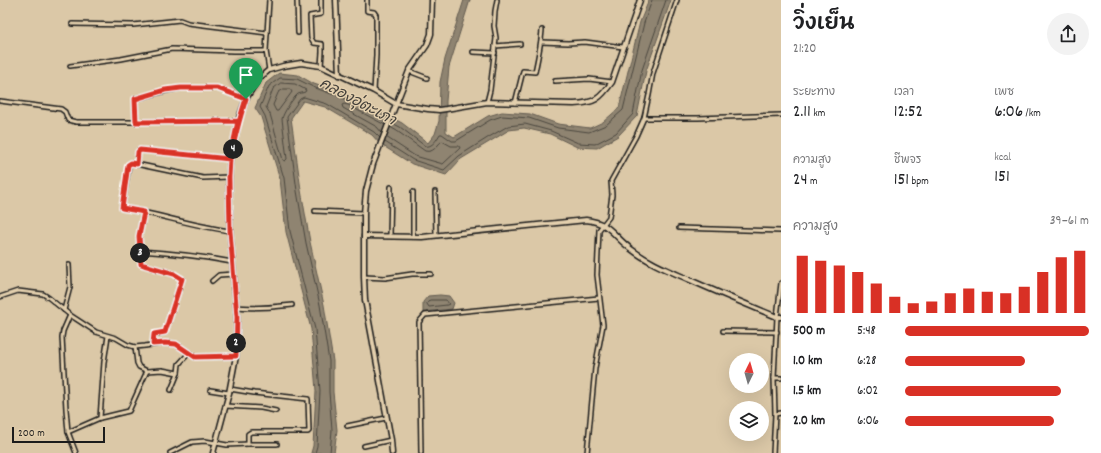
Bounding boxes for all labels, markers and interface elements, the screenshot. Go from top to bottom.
text: วิ่งเย็น [793,9,855,40]
button: share [1047,13,1089,55]
text: 21:20 [793,40,816,59]
pin [229,58,263,99]
icon: arrive [235,64,257,86]
water label: คลองอุ่ตะเภา [315,73,401,133]
text: ระยะทาง [793,85,835,101]
text: เวลา [894,85,914,101]
text: เพซ [994,85,1014,101]
text: 2.11 [793,101,811,125]
text: 12:52 [894,101,923,125]
text: 6:06 [994,101,1023,125]
text: km [811,106,825,122]
text: /km [1023,106,1041,122]
pin: 4 [223,139,243,159]
text: 4 [231,141,235,157]
text: kcal [994,150,1011,166]
text: ความสูง [793,153,831,169]
text: ชีพจร [894,153,921,169]
text: 151 [994,166,1010,190]
text: 24 [793,169,807,193]
text: 151 [894,169,909,193]
text: m [807,174,818,190]
text: bpm [909,174,929,190]
text: 39–61 m [1050,212,1089,231]
text: ความสูง [793,218,838,237]
pin: 3 [130,243,150,263]
text: 3 [138,245,142,261]
text: 500 m [793,322,825,341]
text: 5:48 [857,322,876,341]
pin: 2 [226,333,246,353]
text: 2 [234,335,238,351]
text: 1.0 km [793,352,822,371]
text: 6:28 [857,352,876,371]
north arrow [729,353,769,393]
map controls [729,353,769,441]
text: 1.5 km [793,382,821,401]
text: 6:02 [857,382,878,401]
button: layers [729,401,769,441]
text: 2.0 km [793,412,825,431]
text: 6:06 [857,412,879,431]
scale bar [12,425,105,444]
text: 200 m [18,426,45,442]

